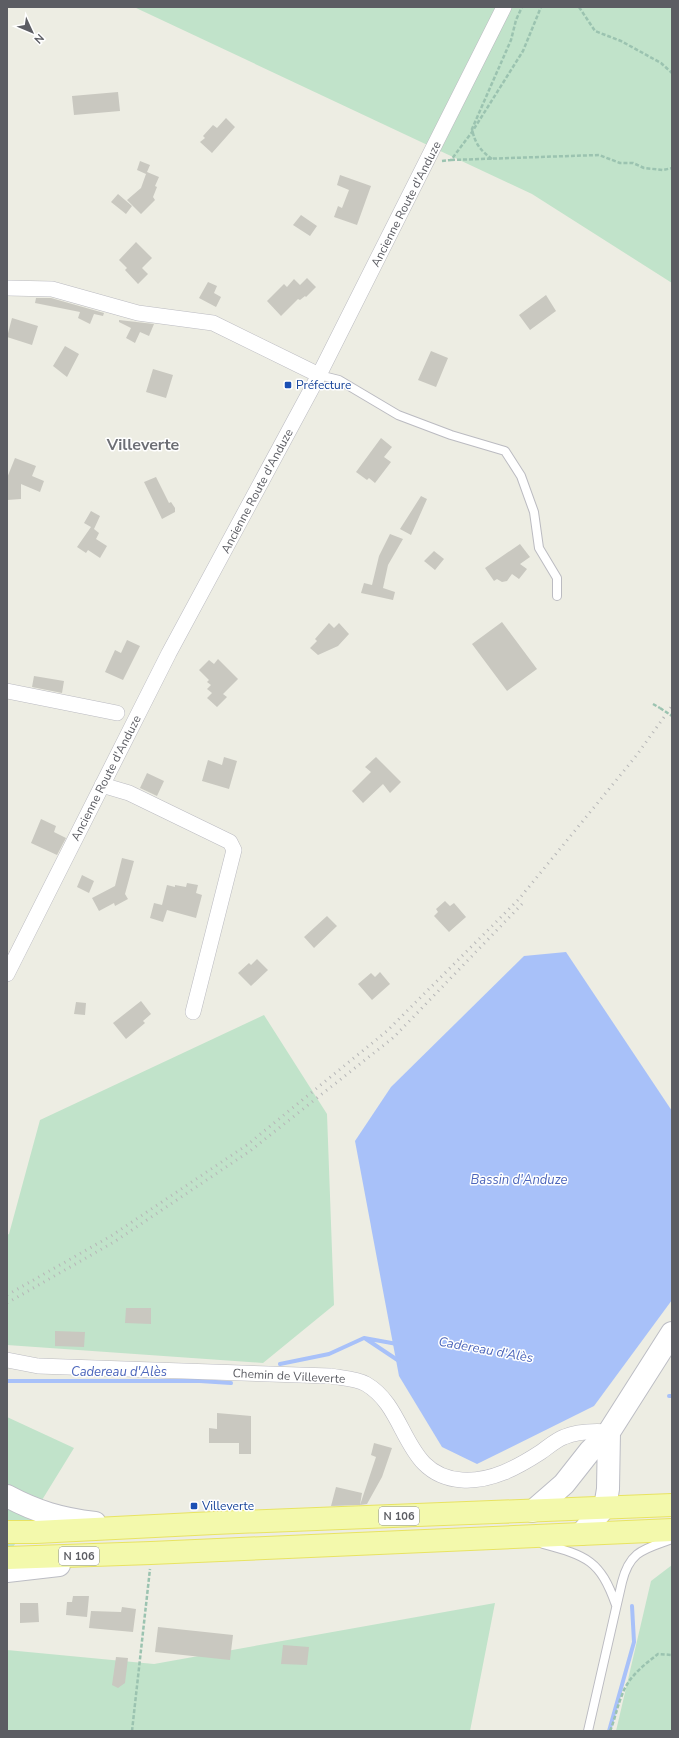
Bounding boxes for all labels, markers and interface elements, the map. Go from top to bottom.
north arrow [12,12,52,52]
text: N [31,30,47,47]
street label: Ancienne Route d'Anduze [367,138,445,270]
place label: Préfecture [296,377,351,393]
marker: Préfecture [283,380,293,390]
street label: Ancienne Route d'Anduze [217,426,297,556]
district label: Villeverte [106,434,180,456]
street label: Ancienne Route d'Anduze [67,712,145,844]
water label: Bassin d'Anduze [471,1171,568,1189]
water label: Cadereau d'Alès [437,1333,535,1367]
water label: Cadereau d'Alès [71,1363,167,1381]
street label: Chemin de Villeverte [232,1365,346,1387]
place label: Villeverte [201,1498,254,1514]
marker: Villeverte [189,1501,199,1511]
road number: N 106 [379,1507,419,1525]
road number: N 106 [59,1547,99,1565]

